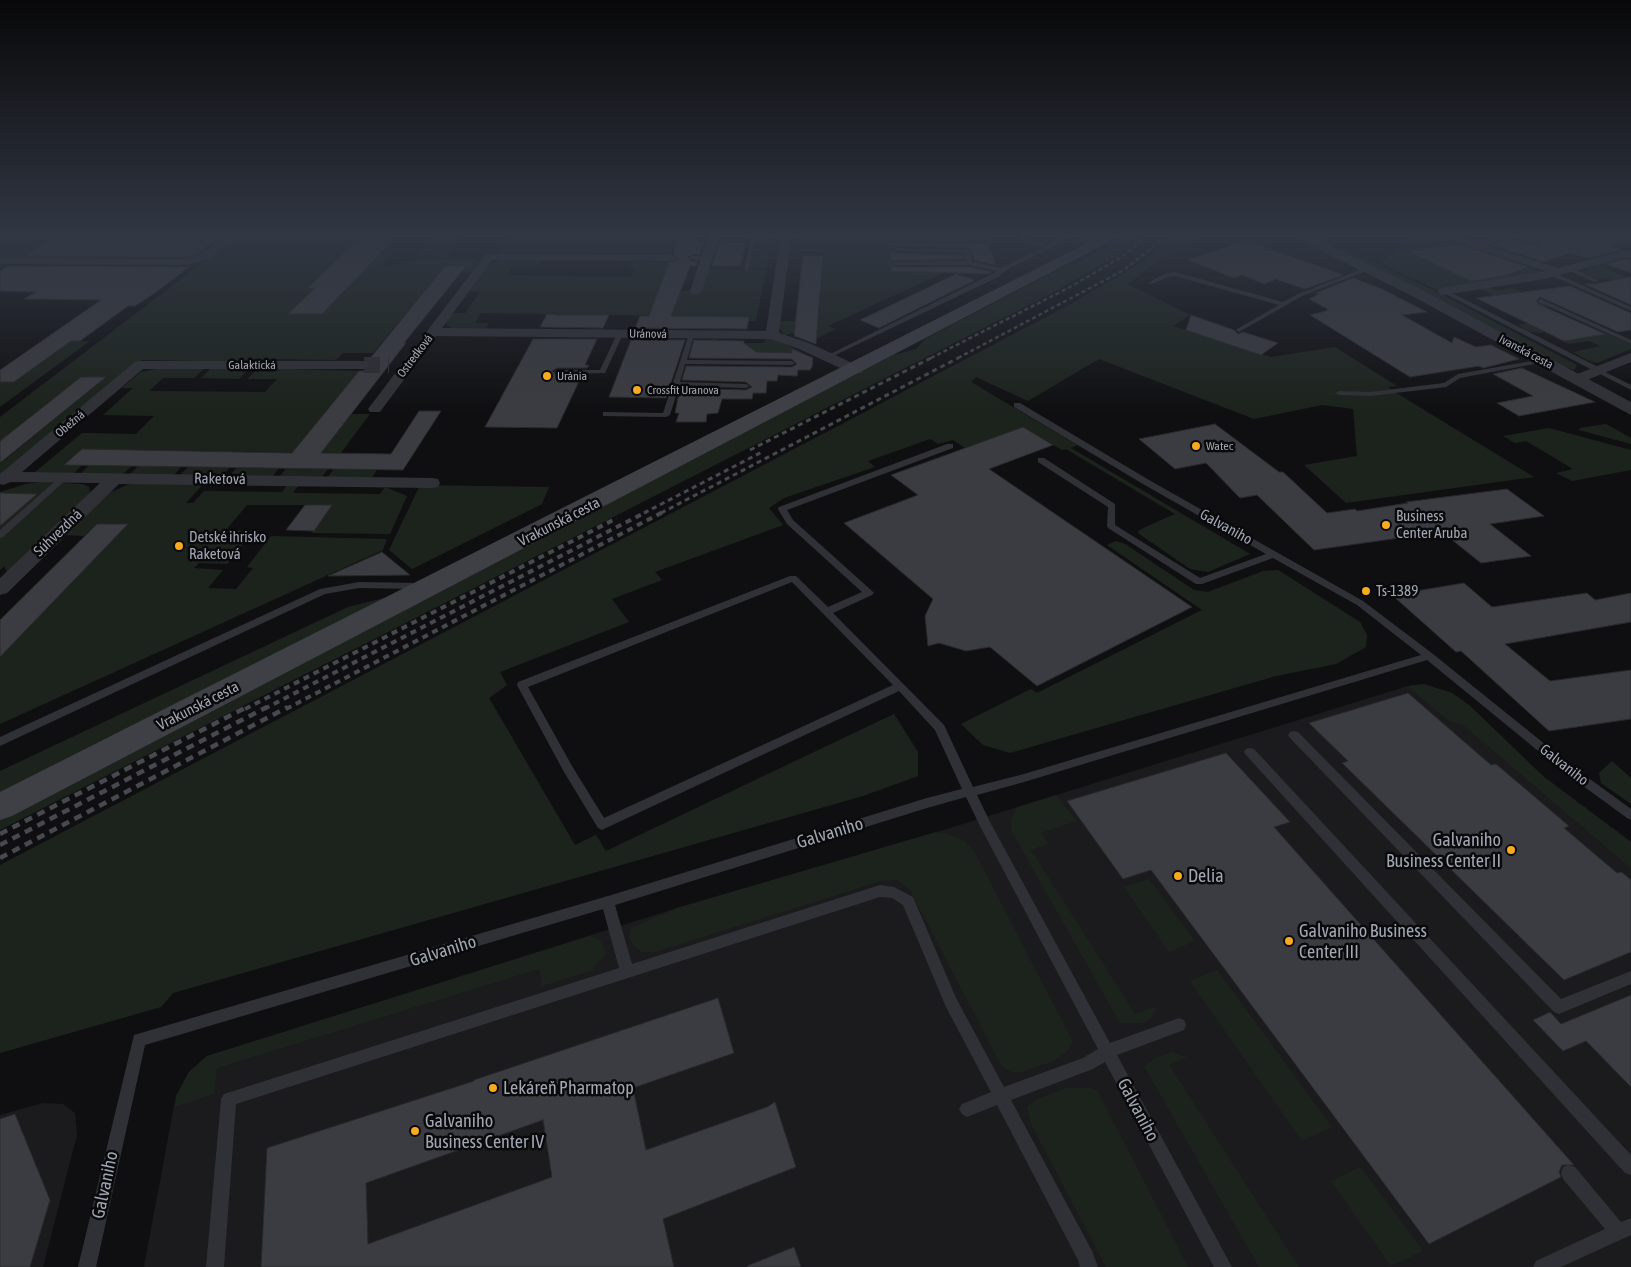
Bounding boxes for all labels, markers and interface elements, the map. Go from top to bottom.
street label: Uránová [629,326,667,342]
street label: Ostredková [394,332,436,380]
street label: Ivanská cesta [1496,332,1556,372]
street label: Galaktická [228,358,276,372]
place label: Uránia [557,369,587,383]
marker: Uránia [541,370,553,382]
place label: Crossfit Uranova [647,383,719,397]
marker: Crossfit Uranova [631,384,643,396]
street label: Obežná [52,408,88,440]
place label: Watec [1206,439,1233,453]
marker: Watec [1190,440,1202,452]
street label: Raketová [194,470,246,488]
street label: Vrakunská cesta [515,494,603,550]
street label: Galvaniho [1197,505,1255,549]
street label: Súhvezdná [30,506,86,560]
place label: Business Center Aruba [1396,507,1467,542]
marker: Business Center Aruba [1380,519,1392,531]
place label: Detské ihrisko Raketová [189,528,266,563]
marker: Detské ihrisko Raketová [173,540,185,552]
place label: Ts-1389 [1376,582,1418,600]
marker: Ts-1389 [1360,585,1372,597]
street label: Vrakunská cesta [154,678,242,734]
street label: Galvaniho [1536,740,1592,790]
street label: Galvaniho [794,813,866,853]
place label: Galvaniho Business Center II [1386,829,1501,872]
marker: Galvaniho Business Center II [1505,844,1517,856]
place label: Delia [1188,865,1224,887]
marker: Delia [1172,870,1184,882]
place label: Galvaniho Business Center III [1299,920,1427,962]
street label: Galvaniho [407,931,479,971]
marker: Galvaniho Business Center III [1283,935,1295,947]
street label: Galvaniho [1112,1075,1164,1145]
place label: Lekáreň Pharmatop [503,1077,634,1099]
marker: Lekáreň Pharmatop [487,1082,499,1094]
place label: Galvaniho Business Center IV [425,1110,544,1152]
marker: Galvaniho Business Center IV [409,1125,421,1137]
street label: Galvaniho [87,1149,123,1221]

